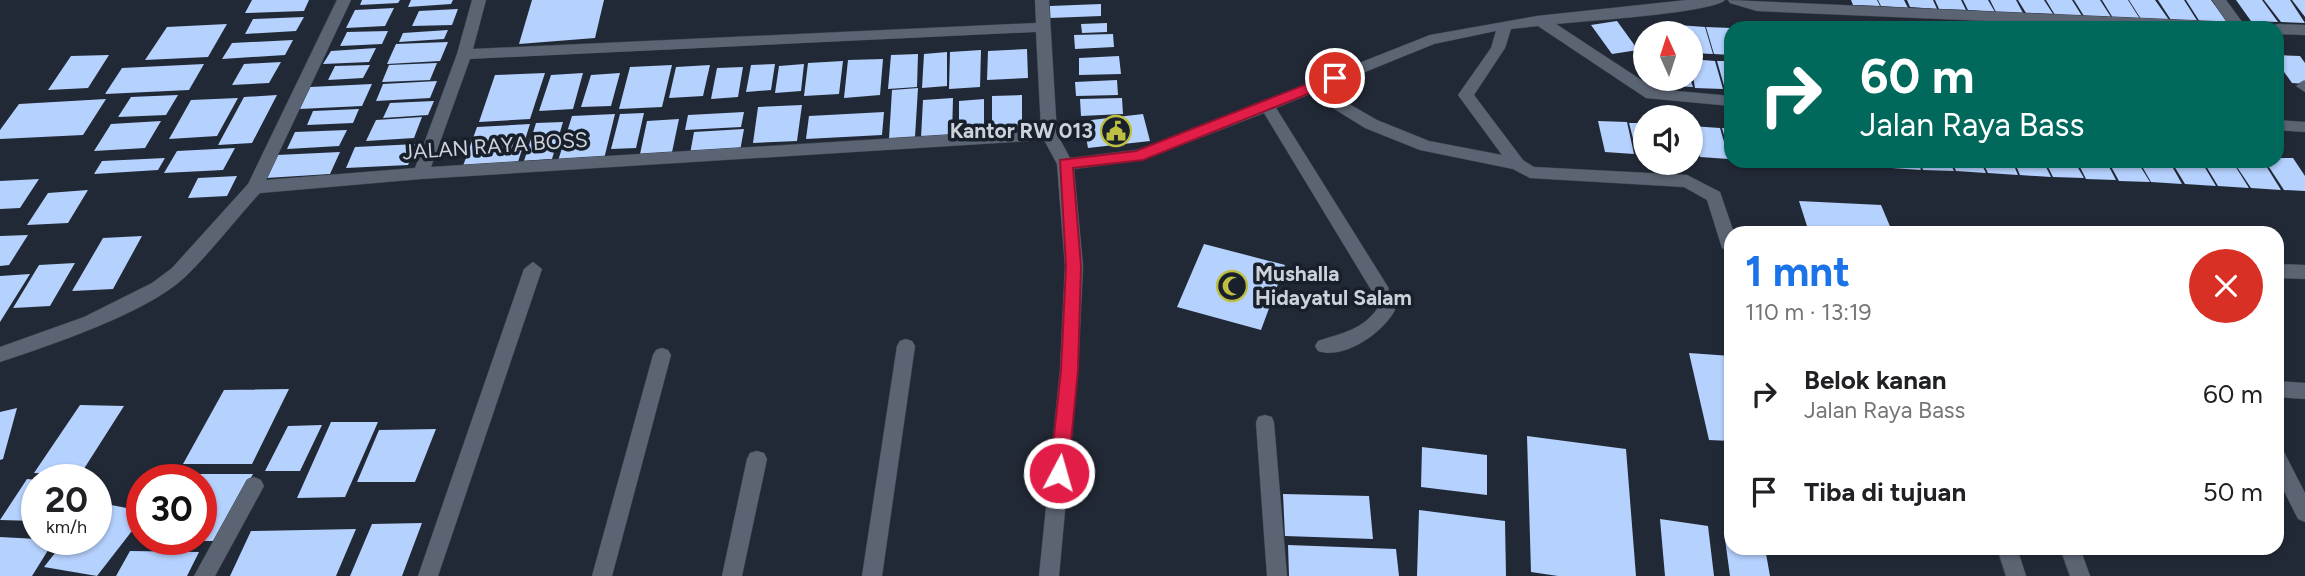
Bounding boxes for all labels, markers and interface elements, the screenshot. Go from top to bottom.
north arrow [1633,21,1703,91]
map controls [1633,21,1703,175]
text: 60 m [1860,46,1975,105]
pin [1305,48,1365,108]
icon: right [1745,49,1836,140]
icon: arrive [1316,59,1354,97]
button: sound [1633,105,1703,175]
text: Jalan Raya Bass [1860,106,2084,144]
public building icon: Kantor RW 013 [1099,114,1133,148]
place label: Kantor RW 013 [950,118,1093,143]
street label: JALAN RAYA BOSS [401,127,589,164]
text: 1 mnt [1745,246,1850,297]
button: close [2189,249,2263,323]
place label: Mushalla Hidayatul Salam [1255,261,1412,310]
mosque icon: Mushalla Hidayatul Salam [1215,269,1249,303]
text: 110 m · 13:19 [1745,298,1872,326]
text: Belok kanan [1804,364,1947,396]
icon: right [1745,375,1783,413]
text: 60 m [2203,378,2263,410]
text: Jalan Raya Bass [1804,396,1965,424]
position arrow [1022,436,1096,510]
speed limit sign: 30 [126,464,217,555]
icon: arrive [1745,473,1783,511]
text: Tiba di tujuan [1804,476,1966,508]
text: 50 m [2203,476,2263,508]
text: 20 [45,479,88,521]
text: km/h [46,516,87,538]

